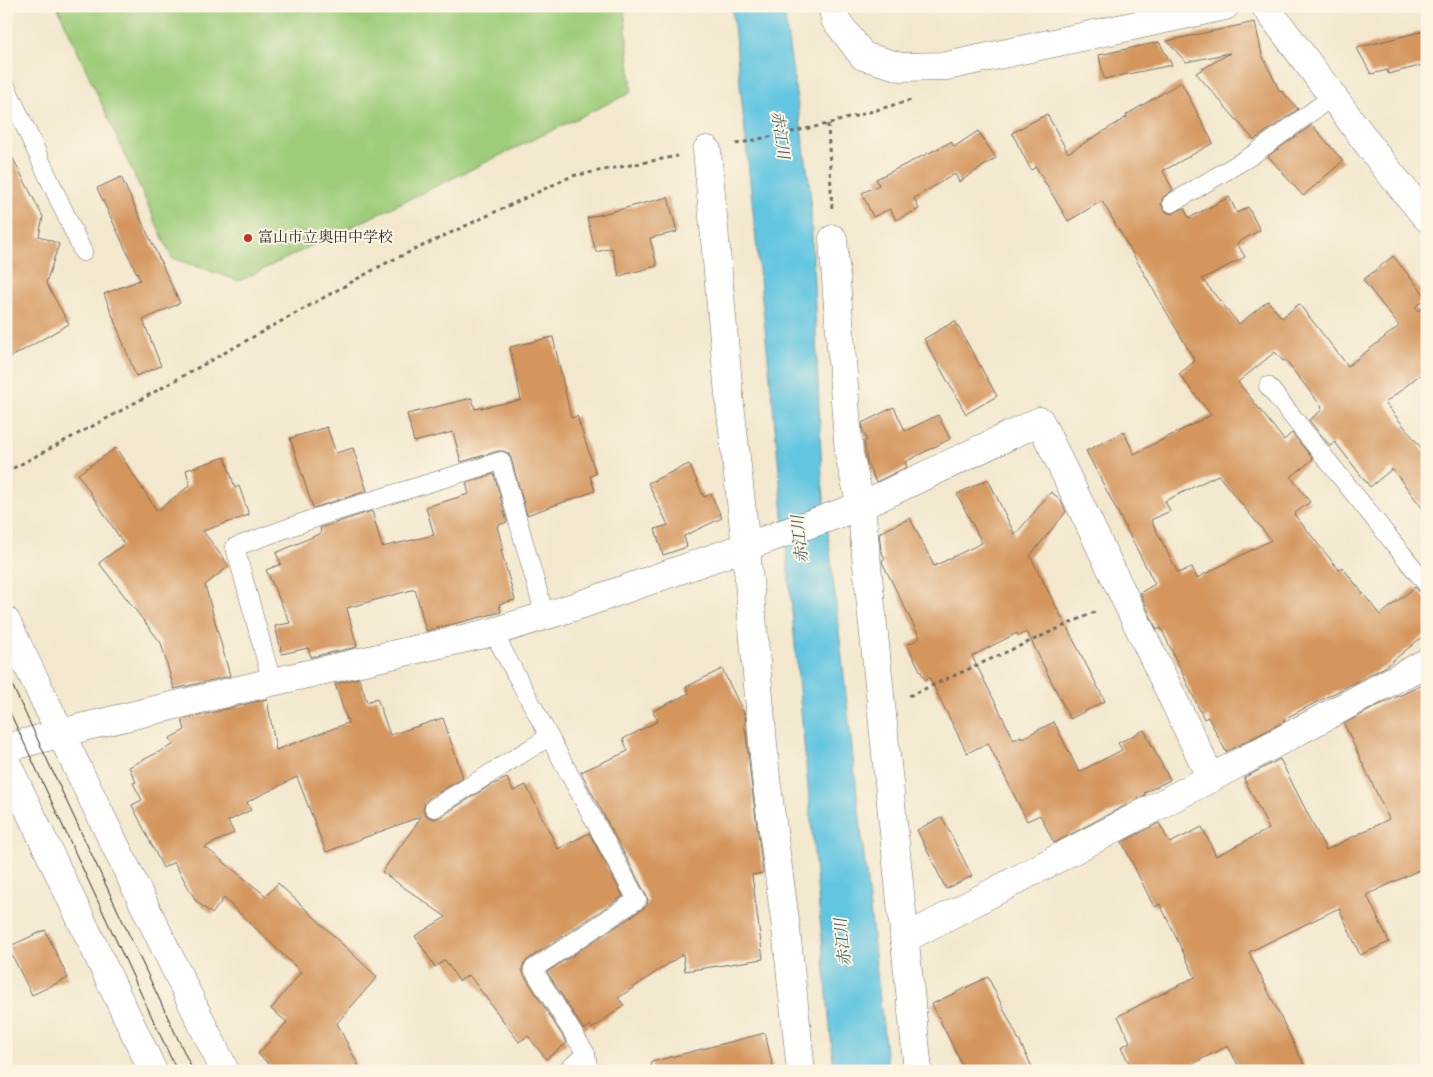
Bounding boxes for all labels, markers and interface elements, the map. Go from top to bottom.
water label: 赤江川 [768,110,793,162]
place label: 富山市立奥田中学校 [258,229,393,246]
marker: 富山市立奥田中学校 [242,232,254,244]
water label: 赤江川 [788,512,811,564]
water label: 赤江川 [831,915,854,967]

